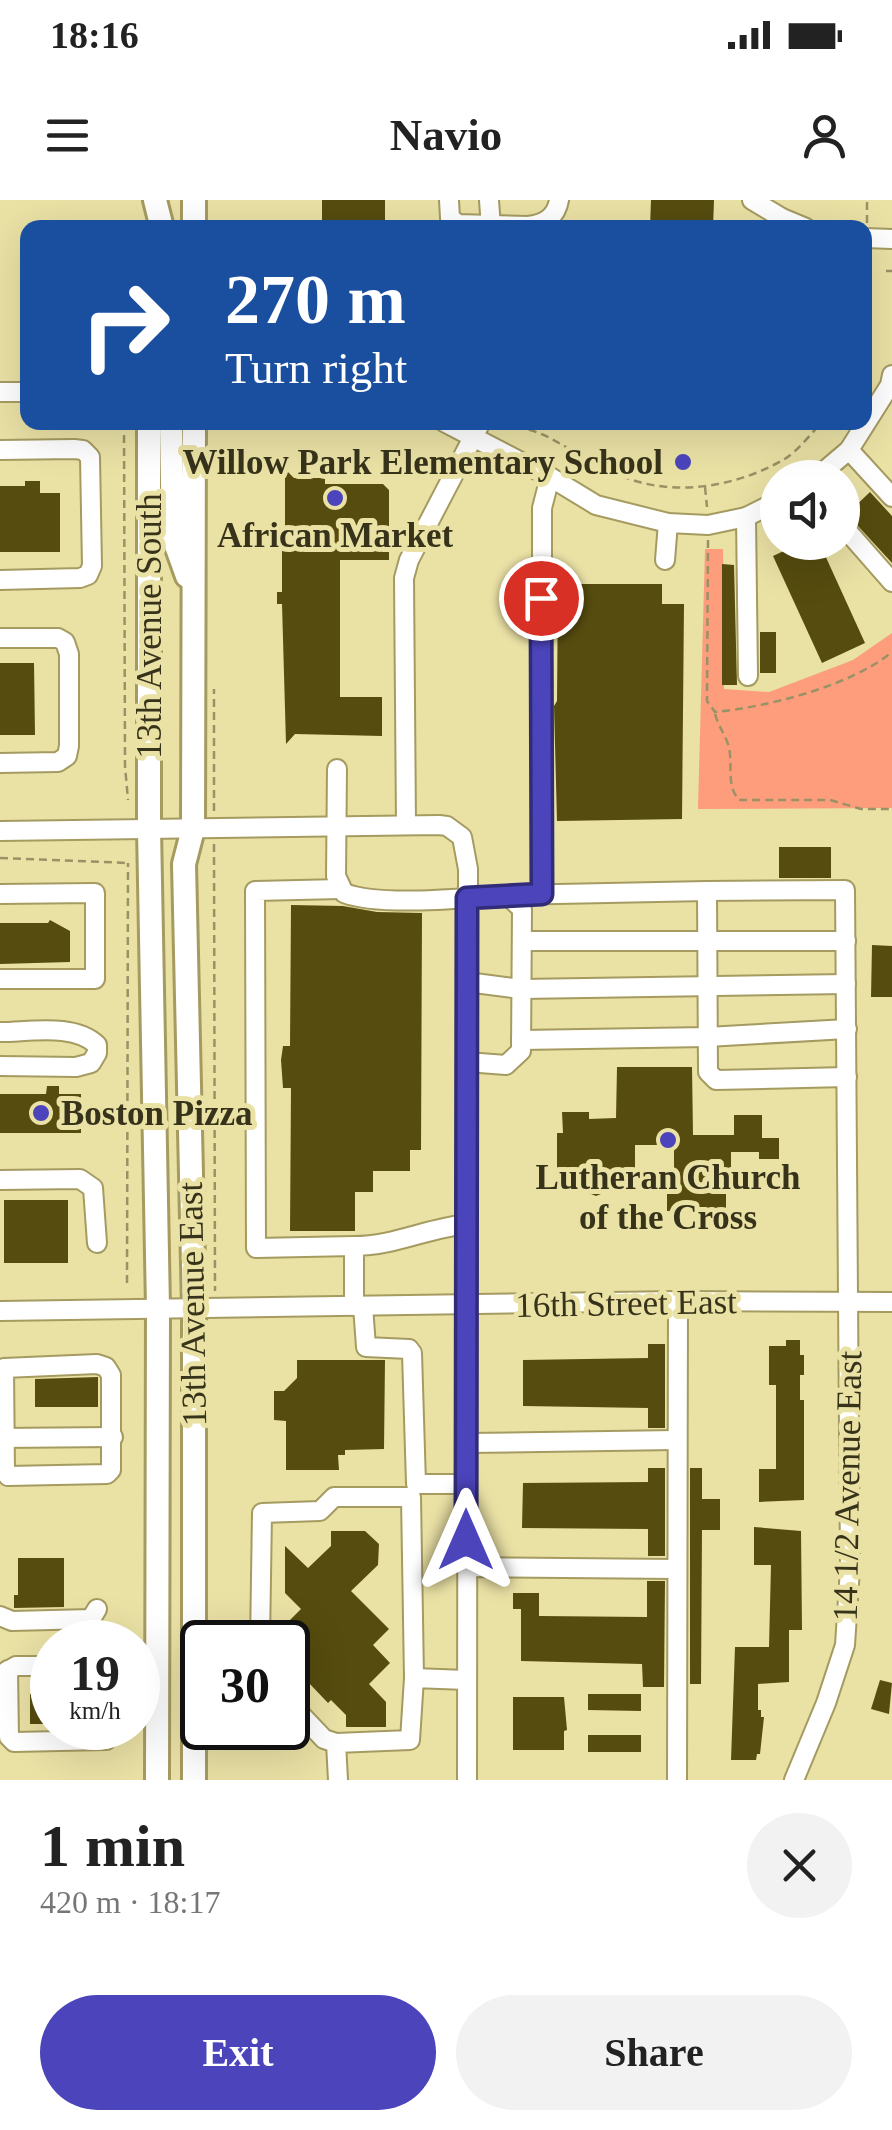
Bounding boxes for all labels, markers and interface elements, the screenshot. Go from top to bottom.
text: 18:16 [50,14,139,56]
icon: menu [40,108,95,163]
icon: person [797,108,852,163]
text: Navio [390,110,502,160]
icon: right [60,260,190,390]
text: 270 m [225,261,406,338]
text: Turn right [225,343,407,393]
place label: Willow Park Elementary School [182,443,663,482]
marker: Willow Park Elementary School [672,451,694,473]
map controls [760,460,860,560]
button: sound [760,460,860,560]
marker: African Market [324,487,346,509]
street label: 13th Avenue South [130,493,169,759]
place label: African Market [217,516,453,555]
pin [499,556,584,641]
icon: arrive [514,571,569,626]
place label: Boston Pizza [61,1094,253,1133]
marker: Boston Pizza [30,1102,52,1124]
marker: Lutheran Church of the Cross [657,1129,679,1151]
place label: Lutheran Church of the Cross [536,1158,800,1237]
street label: 13th Avenue East [171,1181,214,1426]
street label: 16th Street East [515,1282,737,1325]
street label: 14 1/2 Avenue East [826,1350,869,1622]
position arrow [414,1488,518,1592]
speed limit sign: 30 [180,1620,310,1750]
text: 19 [70,1645,120,1701]
text: km/h [69,1697,121,1724]
text: 1 min [40,1813,185,1879]
button: close [747,1813,852,1918]
text: 420 m · 18:17 [40,1884,220,1920]
button: Exit [40,1995,436,2110]
button: Share [456,1995,852,2110]

